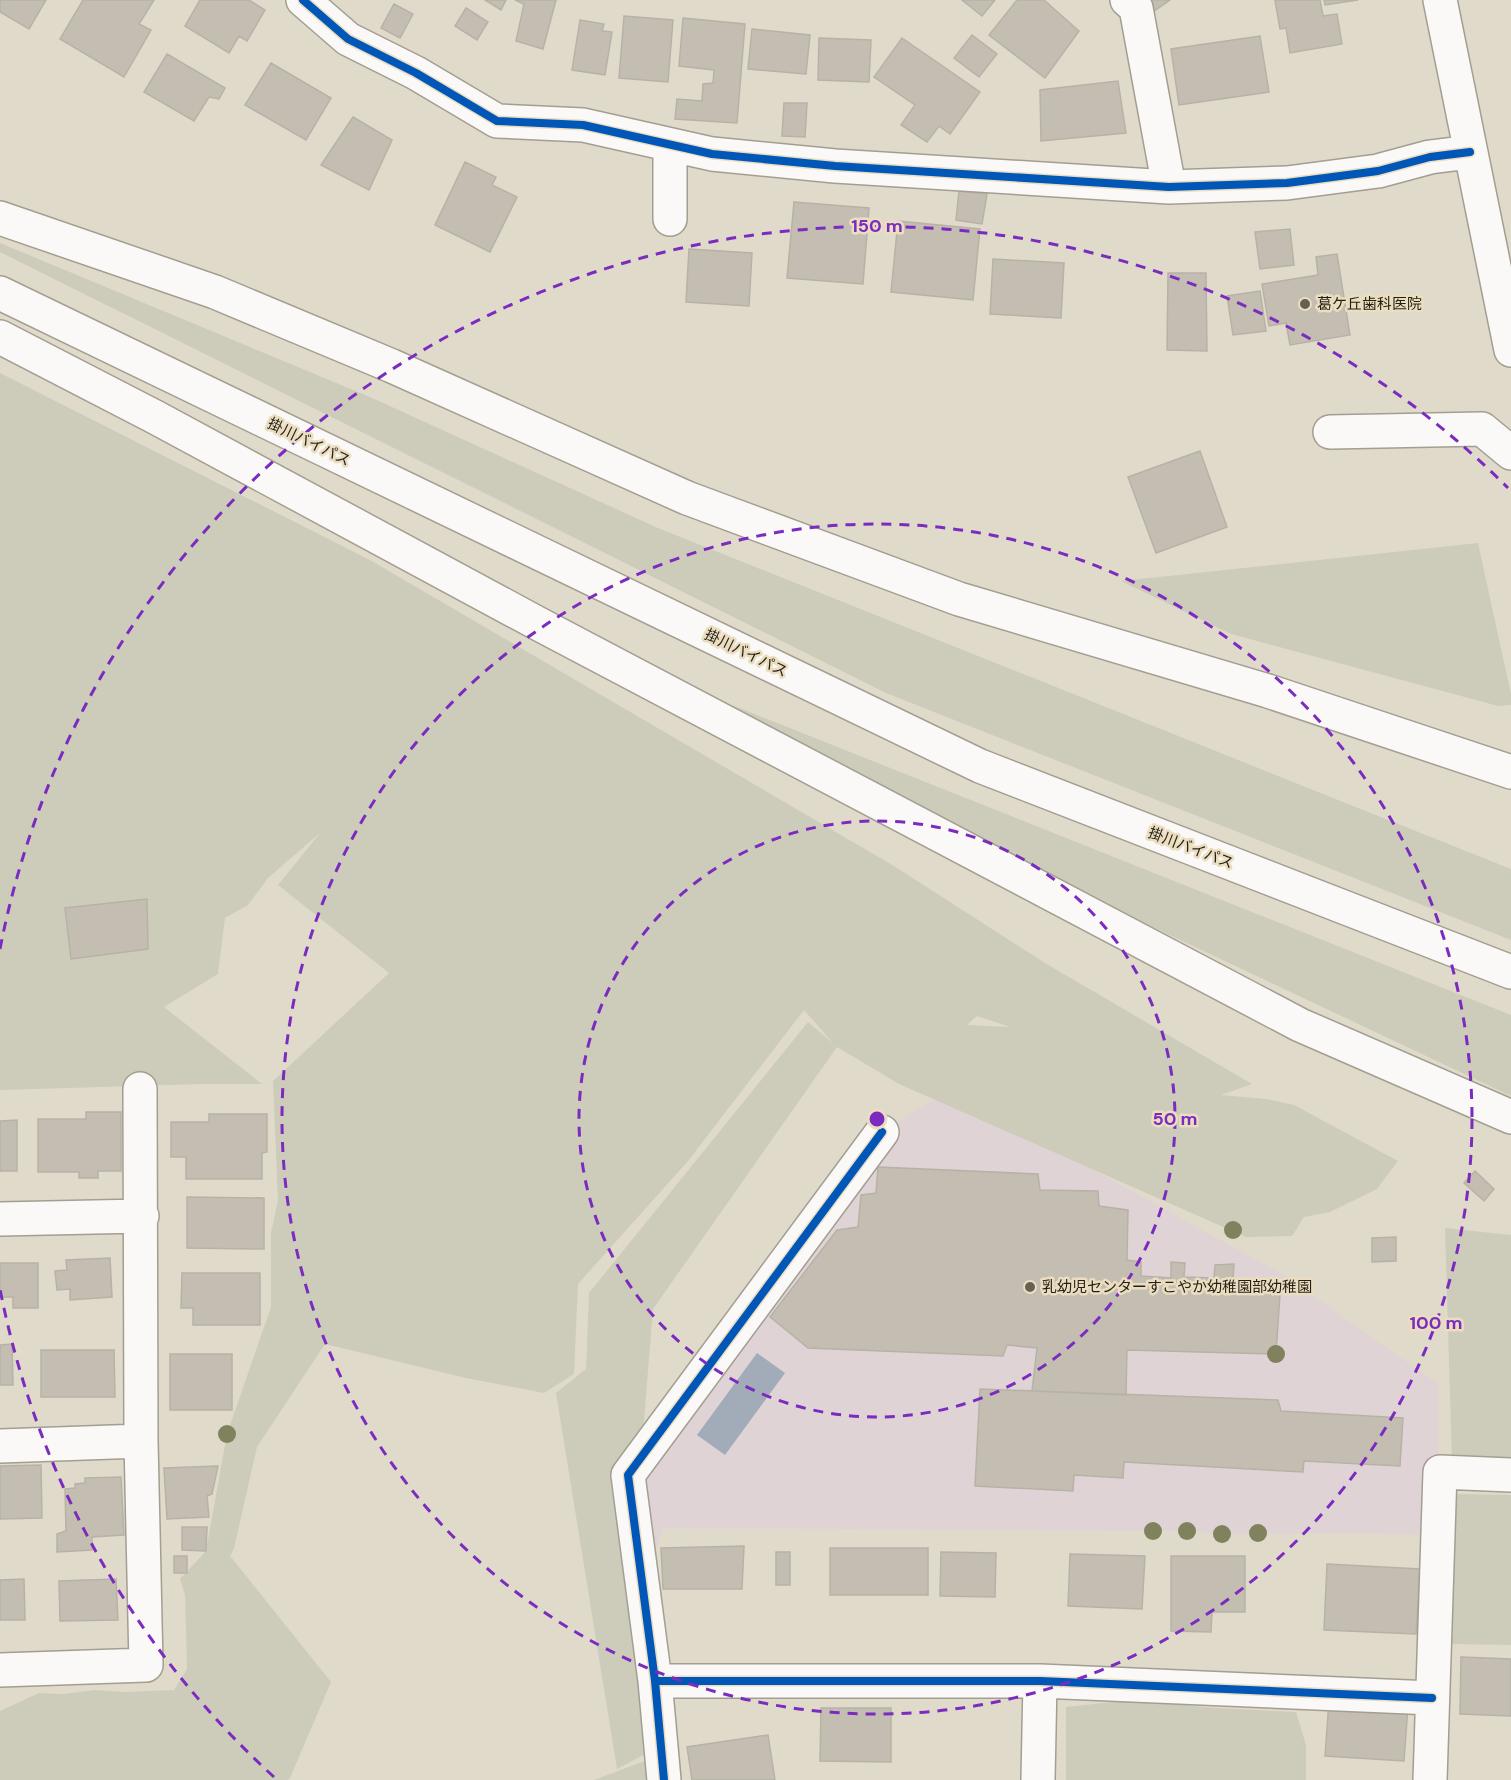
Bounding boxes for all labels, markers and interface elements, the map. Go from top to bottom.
text: 150 m [851,214,903,238]
place label: 葛ケ丘歯科医院 [1317,294,1422,314]
marker: 葛ケ丘歯科医院 [1298,297,1312,311]
street label: 掛川バイパス [264,413,354,471]
street label: 掛川バイパス [701,624,791,682]
street label: 掛川バイパス [1146,823,1236,873]
text: 50 m [1152,1107,1198,1131]
centre of rings [867,1109,887,1129]
place label: 乳幼児センターすこやか幼稚園部幼稚園 [1042,1277,1312,1297]
marker: 乳幼児センターすこやか幼稚園部幼稚園 [1023,1280,1037,1294]
text: 100 m [1409,1311,1463,1335]

